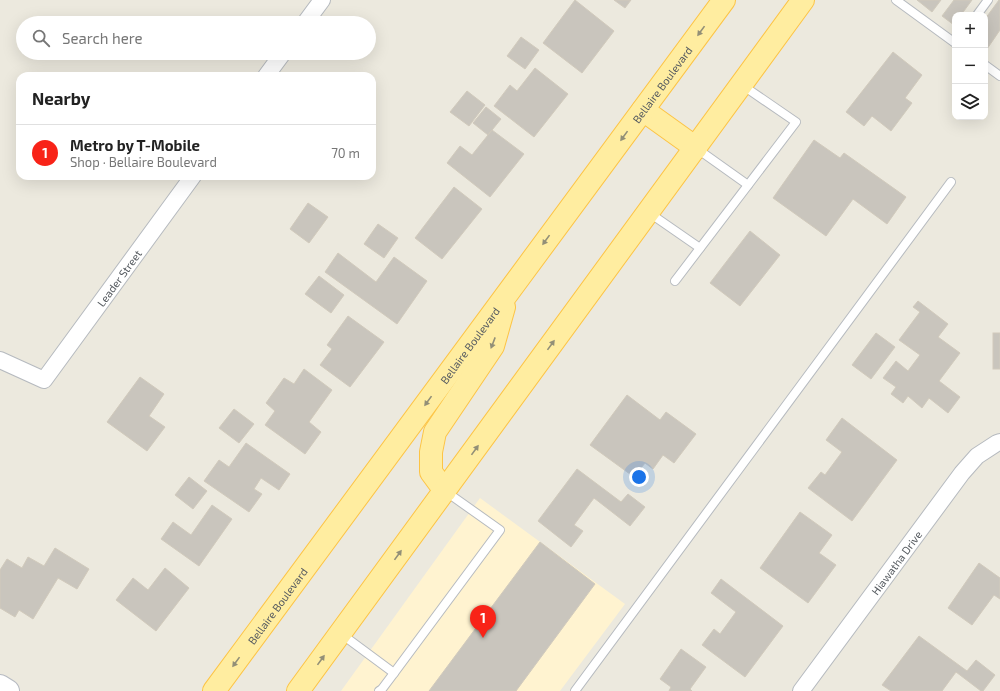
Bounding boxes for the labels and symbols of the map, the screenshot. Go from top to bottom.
one-way arrow [697,26,705,37]
street label: Bellaire Boulevard [629,44,694,125]
one-way arrow [620,131,628,141]
one-way arrow [542,235,550,246]
street label: Leader Street [94,247,144,309]
street label: Bellaire Boulevard [437,304,502,386]
one-way arrow [489,337,495,349]
one-way arrow [547,339,556,350]
one-way arrow [423,396,432,407]
one-way arrow [470,444,479,455]
your location [629,467,649,487]
street label: Hiawatha Drive [868,528,924,597]
one-way arrow [394,549,402,560]
street label: Bellaire Boulevard [244,565,309,646]
pin: 1 [470,605,496,638]
one-way arrow [317,654,325,665]
one-way arrow [232,657,240,667]

